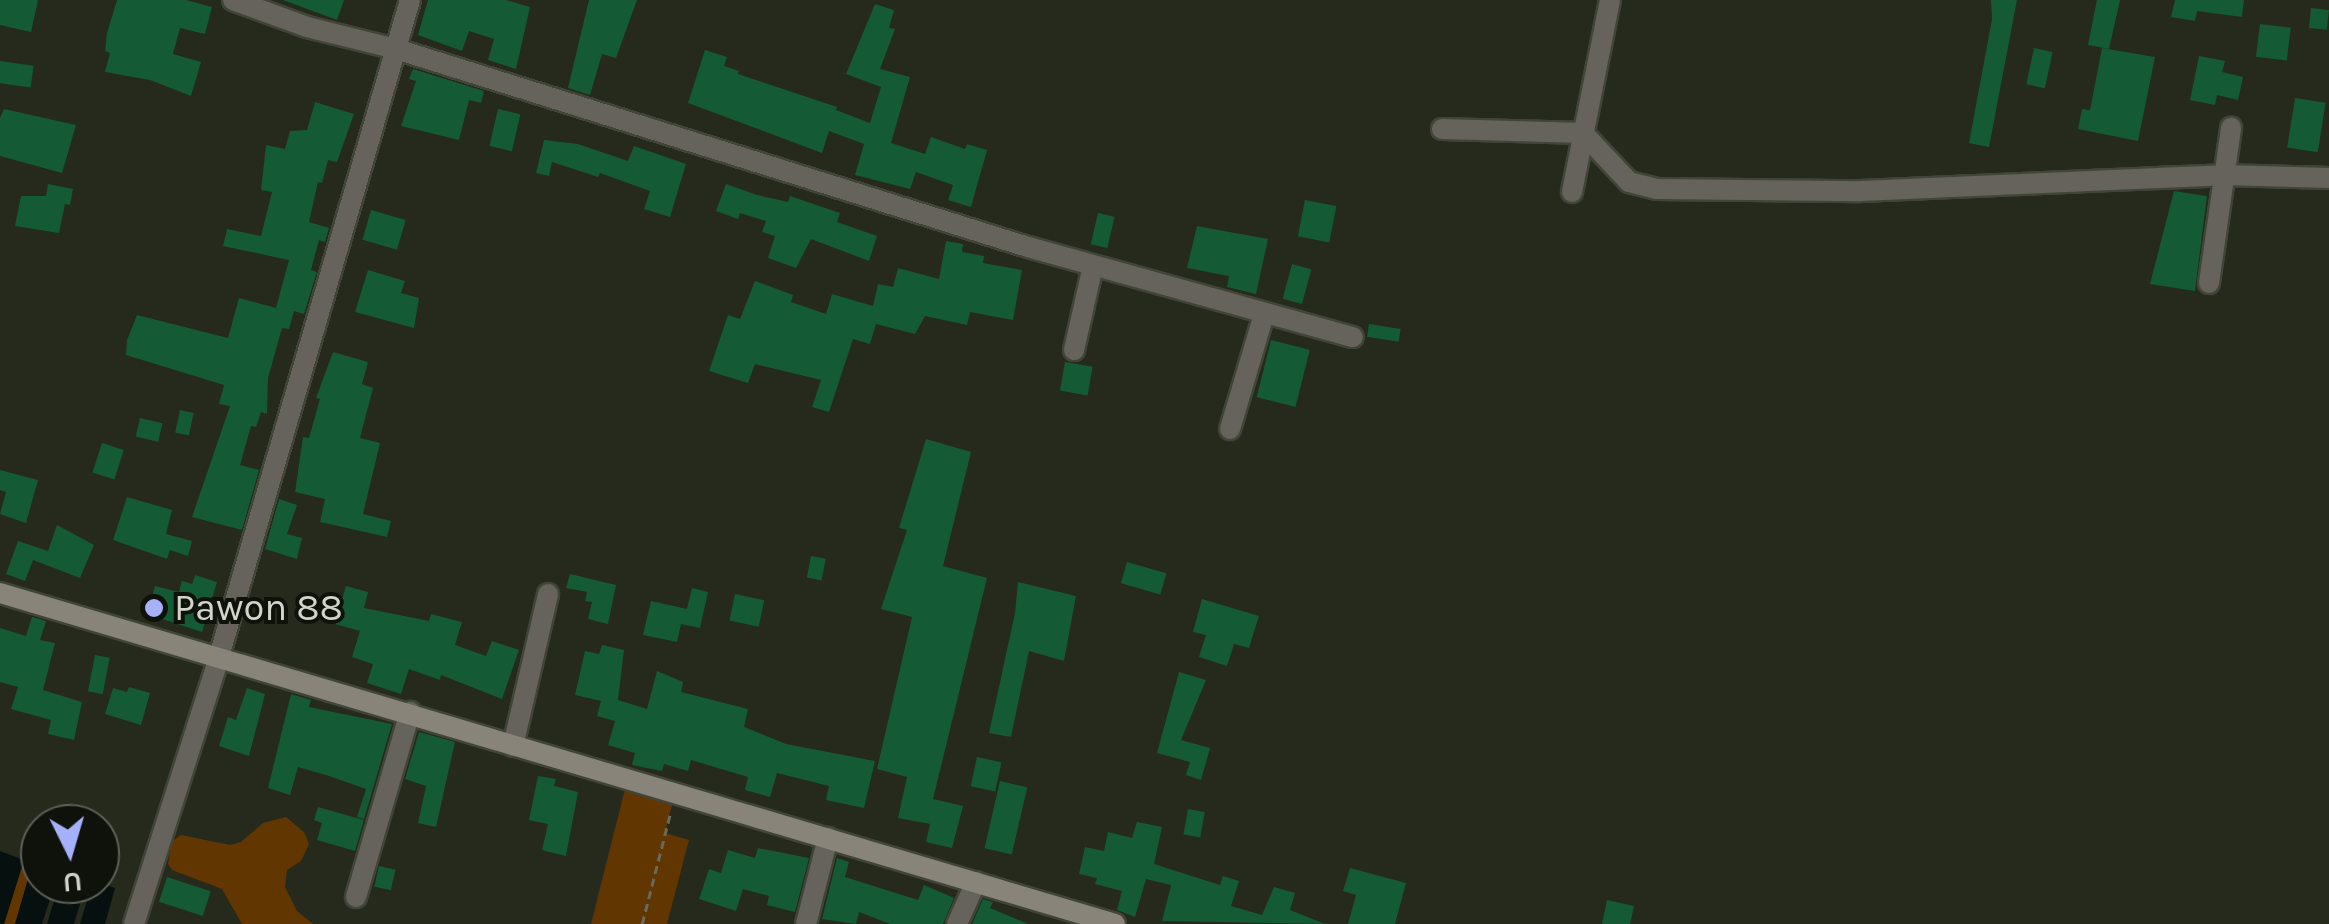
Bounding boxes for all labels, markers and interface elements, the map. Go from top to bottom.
place label: Pawon 88 [174,585,343,631]
marker: Pawon 88 [143,597,165,619]
north arrow [20,804,120,904]
text: U [61,865,84,900]

